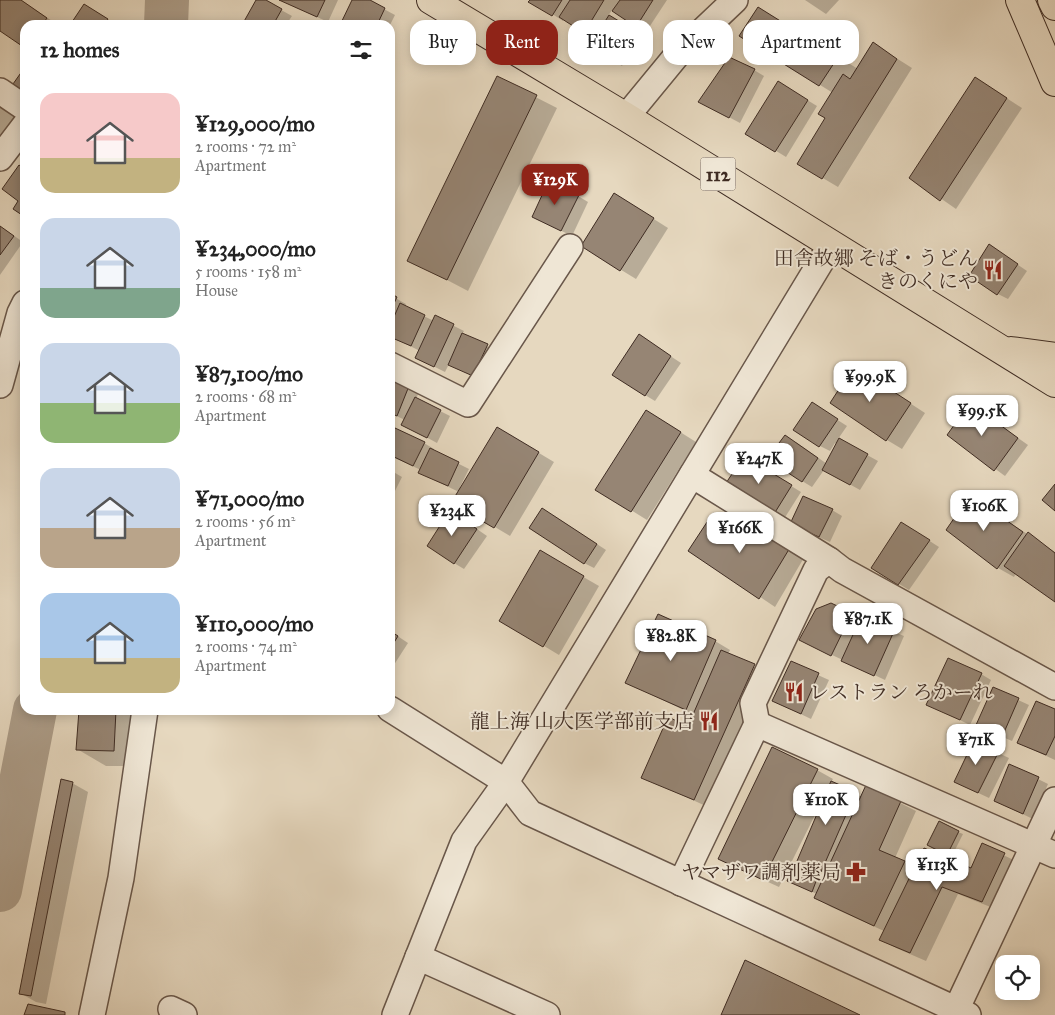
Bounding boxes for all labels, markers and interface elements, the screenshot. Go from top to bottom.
chip: Buy [410,20,476,65]
chip: Rent [486,20,558,65]
chip: Filters [568,20,653,65]
chip: New [663,20,733,65]
chip: Apartment [743,20,859,65]
icon: filters [347,36,375,64]
text: 12 homes [40,37,119,63]
text: ¥129,000/mo [195,111,315,137]
icon: home [80,113,140,173]
text: 2 rooms · 72 m² [195,137,296,156]
text: Apartment [195,156,267,175]
road number: 112 [700,157,736,190]
pin: ¥129K [520,164,590,206]
text: ¥129K [533,170,577,189]
text: ¥234,000/mo [195,236,316,262]
icon: home [80,238,140,298]
place label: 田舎故郷 そば・うどん きのくにや [774,246,978,293]
restaurant icon: 田舎故郷 そば・うどん きのくにや [982,259,1004,281]
text: 5 rooms · 158 m² [195,262,301,281]
text: House [195,281,238,300]
pin: ¥99.9K [829,360,911,403]
text: ¥87,100/mo [195,361,303,387]
icon: home [80,363,140,423]
text: ¥99.9K [845,367,895,386]
text: 2 rooms · 68 m² [195,387,296,406]
pin: ¥99.5K [941,394,1023,437]
text: ¥99.5K [957,401,1007,420]
text: Apartment [195,406,267,425]
pin: ¥247K [724,442,794,485]
text: ¥247K [736,449,782,468]
text: ¥71,000/mo [195,486,304,512]
icon: home [80,488,140,548]
pin: ¥106K [949,490,1019,532]
pin: ¥234K [417,494,487,537]
text: ¥106K [961,496,1007,515]
text: ¥234K [429,501,475,520]
text: 2 rooms · 56 m² [195,512,295,531]
pin: ¥166K [705,512,775,554]
text: ¥166K [718,518,762,537]
text: Apartment [195,531,267,550]
pin: ¥87.1K [827,602,909,645]
text: ¥87.1K [844,609,892,628]
text: ¥110,000/mo [195,611,314,637]
icon: home [80,613,140,673]
pin: ¥82.8K [630,620,712,662]
text: ¥82.8K [646,626,696,645]
text: 2 rooms · 74 m² [195,637,297,656]
text: Apartment [195,656,267,675]
place label: レストラン ろかーれ [809,680,993,704]
restaurant icon: レストラン ろかーれ [783,681,805,703]
place label: 龍上海 山大医学部前支店 [470,709,694,733]
restaurant icon: 龍上海 山大医学部前支店 [698,710,720,732]
pin: ¥71K [946,724,1006,766]
text: ¥71K [958,730,994,749]
pin: ¥110K [791,784,861,826]
text: ¥110K [804,790,848,809]
pin: ¥113K [902,848,972,891]
text: ¥113K [917,855,957,874]
place label: ヤマザワ調剤薬局 [681,860,841,884]
pharmacy icon: ヤマザワ調剤薬局 [845,861,867,883]
map controls [995,955,1040,1000]
button: locate [995,955,1040,1000]

